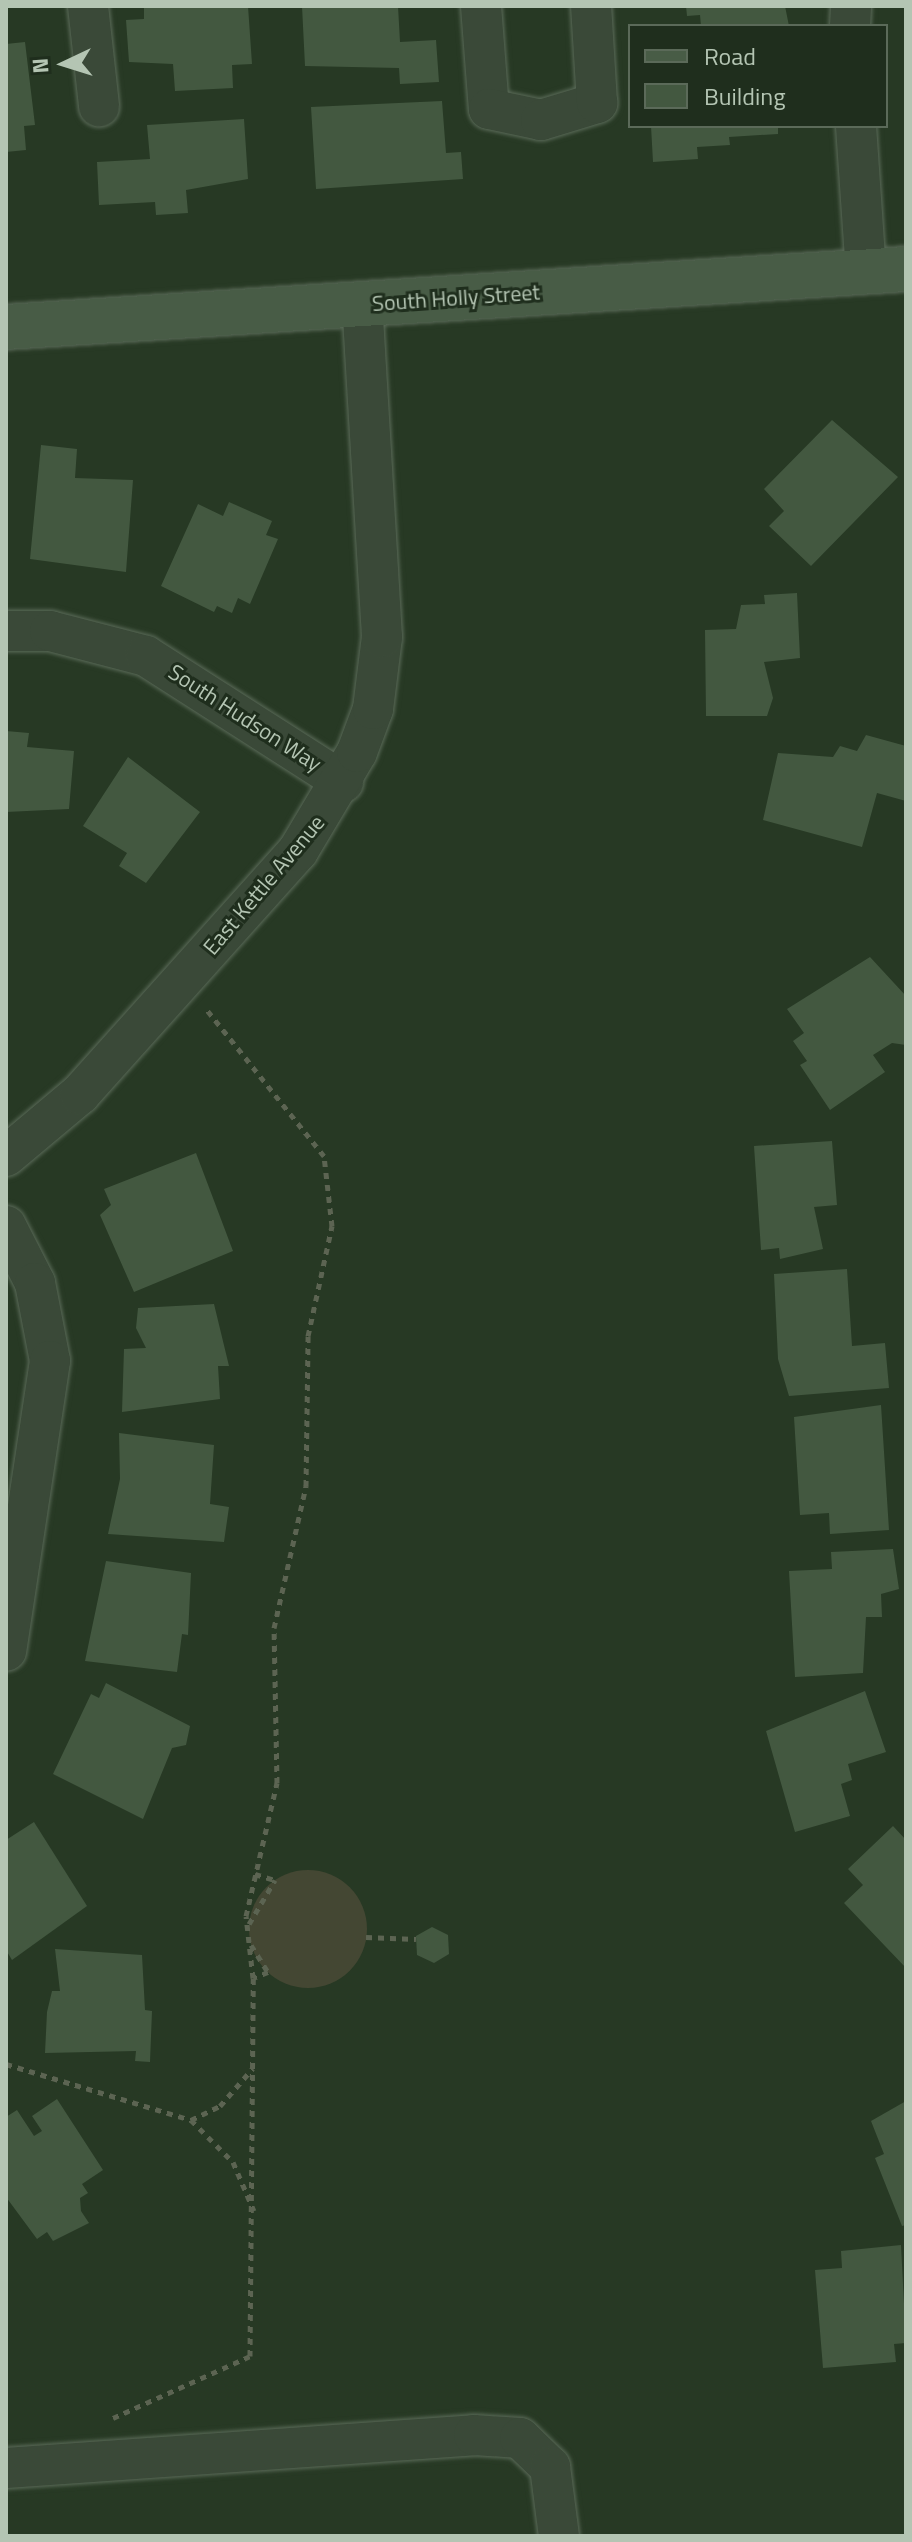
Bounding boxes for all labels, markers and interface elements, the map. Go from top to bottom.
north arrow [24,24,104,104]
legend [628,24,888,128]
text: Road [704,38,756,74]
text: N [23,57,58,74]
text: Building [704,78,786,114]
street label: South Holly Street [371,279,541,317]
street label: South Hudson Way [164,659,326,777]
street label: East Kettle Avenue [198,810,330,960]

